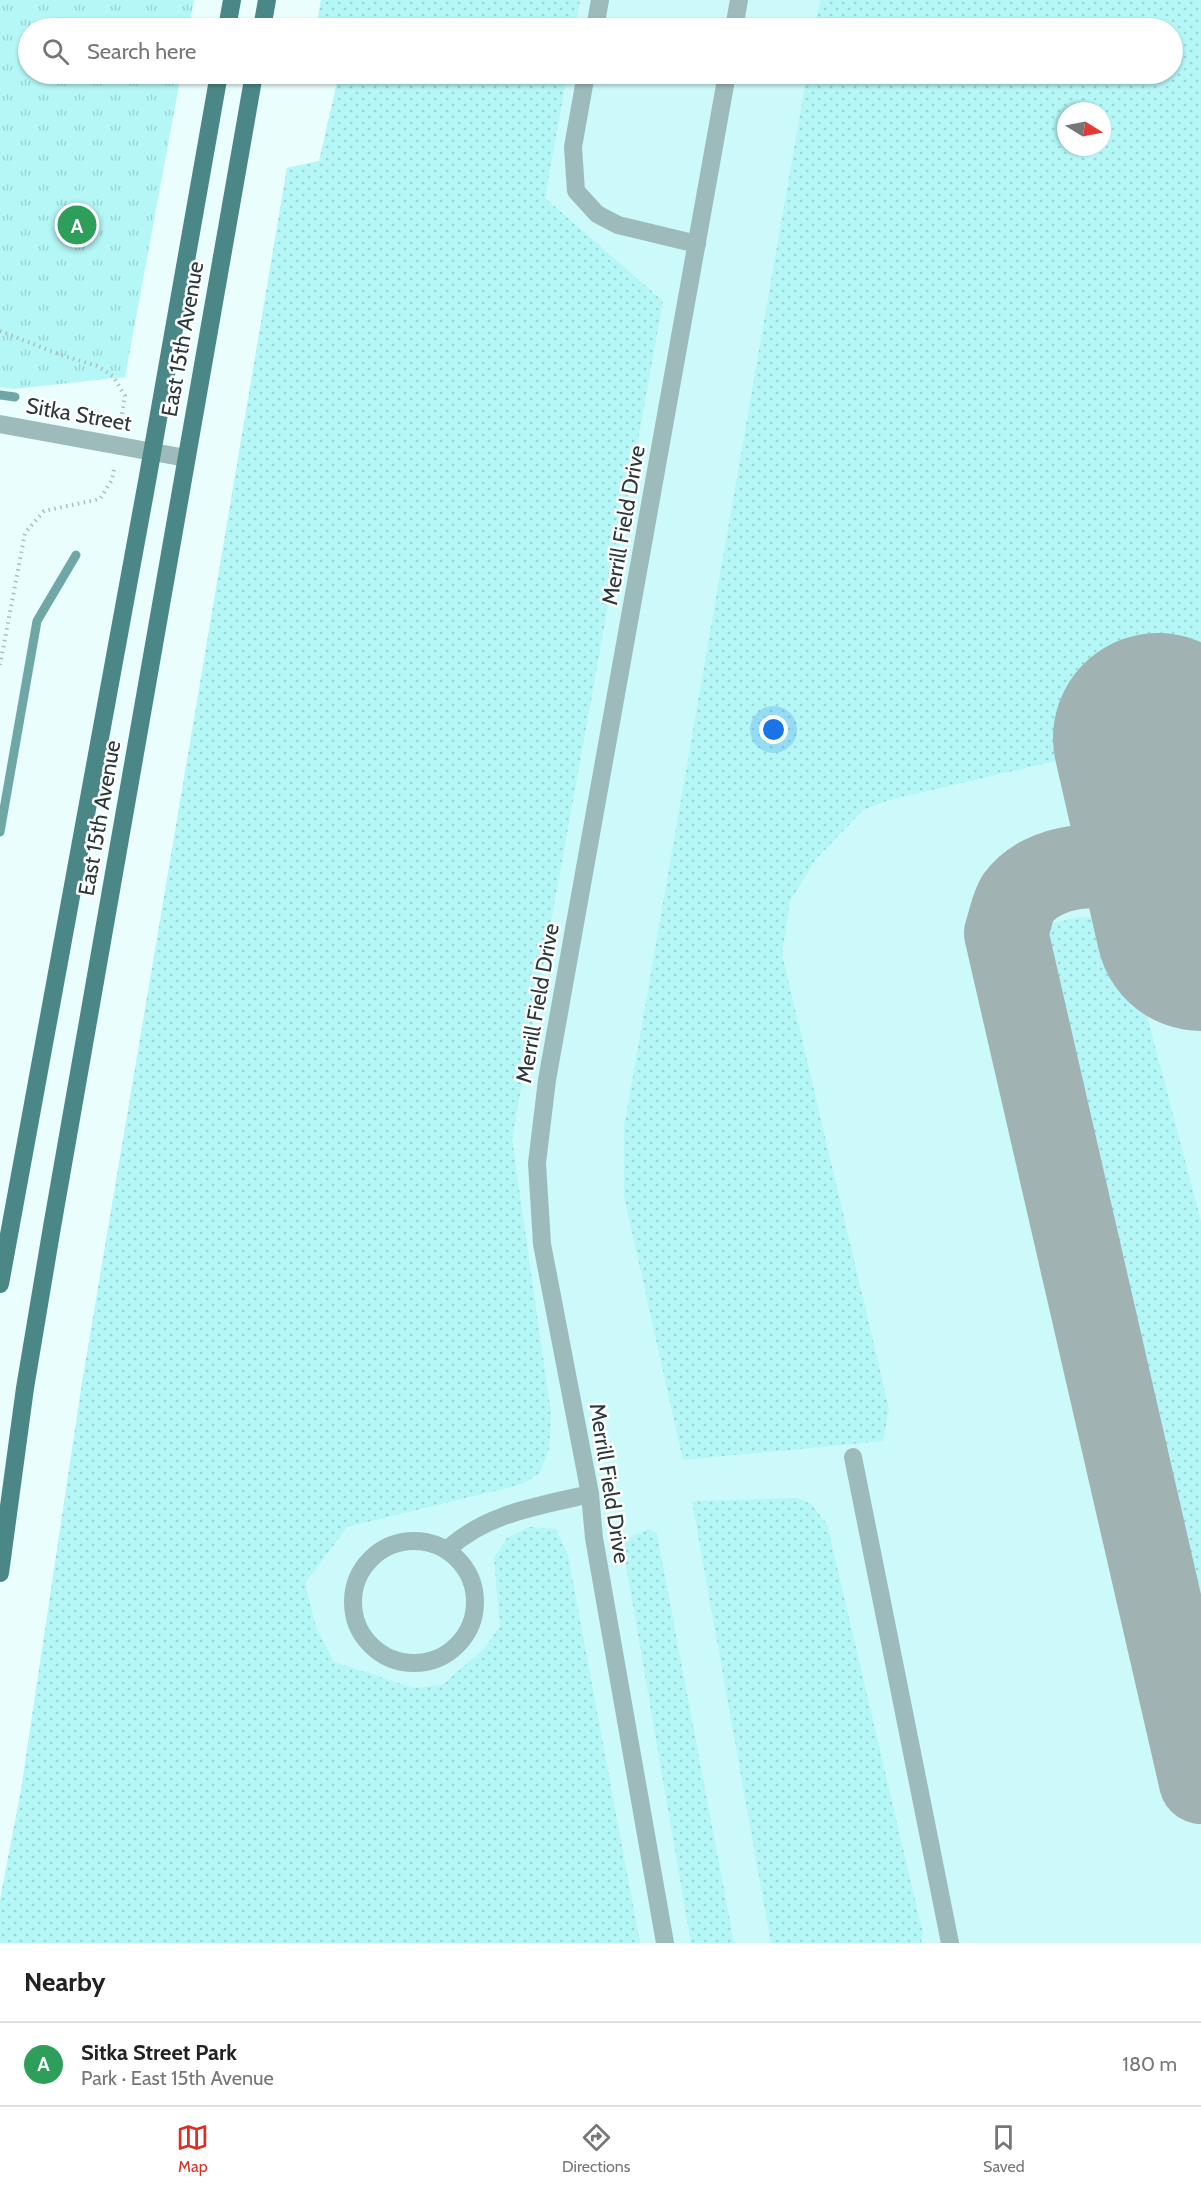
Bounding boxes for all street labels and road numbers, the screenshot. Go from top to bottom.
street label: East 15th Avenue [156,259,209,419]
street label: Sitka Street [24,392,134,437]
street label: Merrill Field Drive [596,443,651,607]
street label: East 15th Avenue [73,738,126,898]
street label: Merrill Field Drive [510,921,565,1085]
street label: Merrill Field Drive [584,1401,635,1565]

